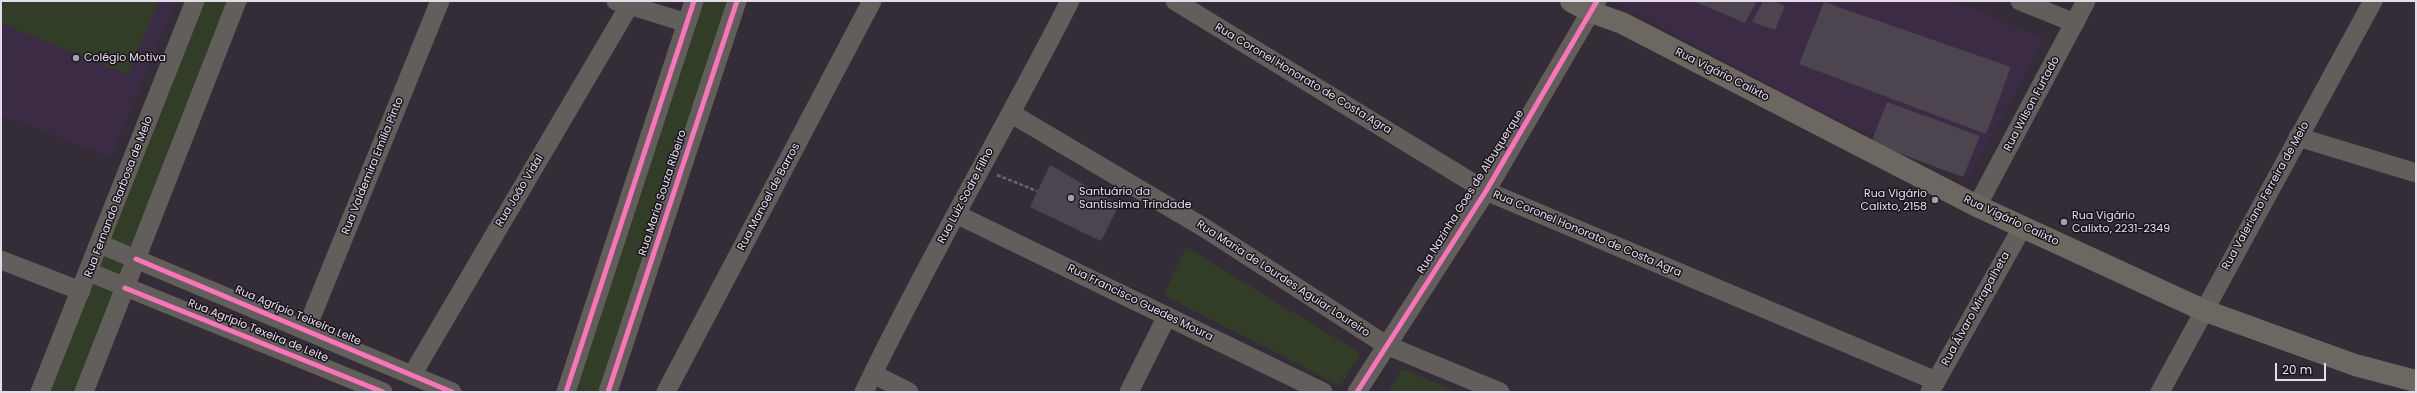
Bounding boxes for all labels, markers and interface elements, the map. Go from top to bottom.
street label: Rua Coronel Honorato de Costa Agra [1212,21,1394,137]
street label: Rua Vigário Calixto [1673,46,1771,104]
place label: Colégio Motiva [84,51,166,65]
marker: Colégio Motiva [71,53,81,63]
street label: Rua Wilson Furtado [2001,54,2063,154]
street label: Rua Valdemira Emília Pinto [339,95,407,237]
street label: Rua Nazinha Goes de Albuquerque [1415,108,1527,276]
street label: Rua Fernando Barbosa de Melo [82,115,156,279]
street label: Rua Valeriano Ferreira de Melo [2220,120,2312,272]
street label: Rua Maria Souza Ribeiro [636,128,690,258]
street label: Rua Manoel de Barros [735,141,803,253]
street label: Rua Luiz Sodre Filho [935,146,997,246]
street label: Rua João Vidal [493,152,547,230]
place label: Santuário da Santissima Trindade [1079,185,1191,211]
place label: Rua Vigário Calixto, 2158 [1861,187,1927,213]
street label: Rua Coronel Honorato de Costa Agra [1491,188,1683,280]
marker: Santuário da Santissima Trindade [1066,193,1076,203]
street label: Rua Vigário Calixto [1961,193,2061,249]
marker: Rua Vigário Calixto, 2158 [1930,195,1940,205]
place label: Rua Vigário Calixto, 2231-2349 [2072,209,2170,235]
marker: Rua Vigário Calixto, 2231-2349 [2059,217,2069,227]
street label: Rua Maria de Lourdes Aguiar Loureiro [1194,218,1372,340]
street label: Rua Álvaro Mirapalheta [1939,250,2013,368]
street label: Rua Francisco Guedes Moura [1065,262,1215,344]
street label: Rua Agrípio Teixeira Leite [233,283,363,349]
street label: Rua Agrípio Texeira de Leite [186,297,330,365]
scale bar [2277,355,2328,381]
text: 20 m [2282,361,2312,378]

